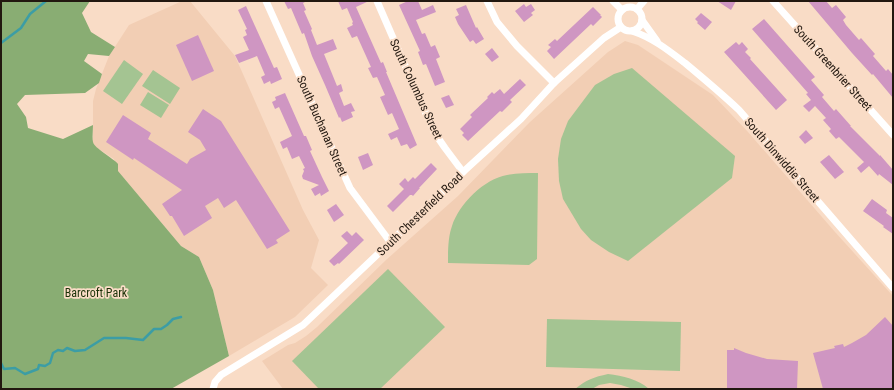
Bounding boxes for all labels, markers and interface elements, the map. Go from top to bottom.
street label: South Greenbrier Street [791,22,875,114]
street label: South Columbus Street [387,37,445,142]
street label: South Buchanan Street [294,74,351,179]
street label: South Dinwiddie Street [742,115,823,205]
street label: South Chesterfield Road [374,169,466,259]
park label: Barcroft Park [65,286,128,300]

